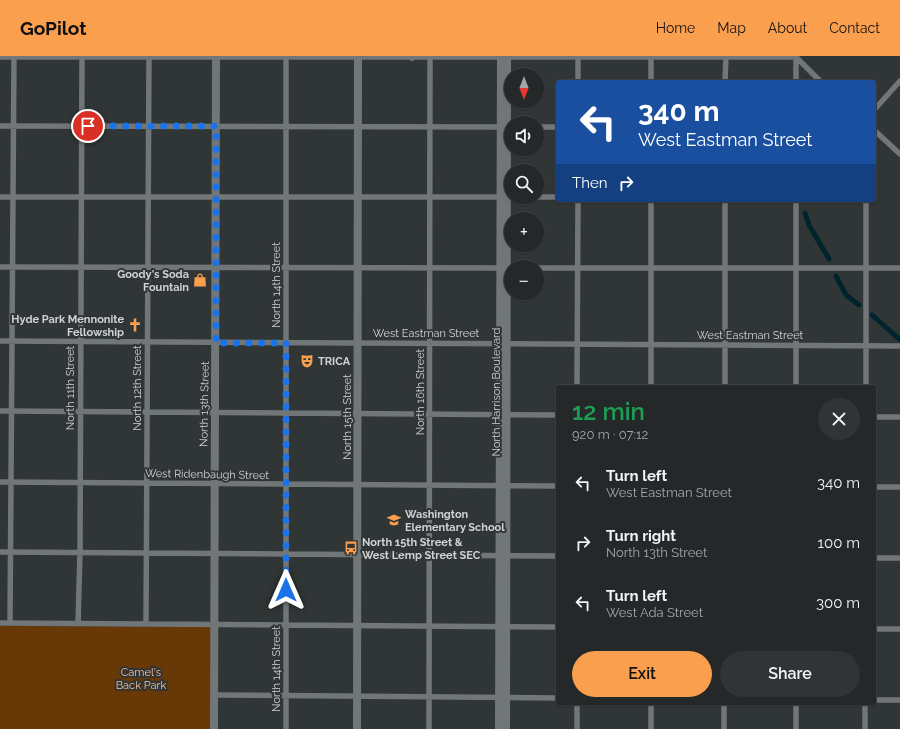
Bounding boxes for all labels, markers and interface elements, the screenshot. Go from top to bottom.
text: GoPilot [20,17,86,39]
text: Home [656,20,695,36]
text: Map [717,20,746,36]
text: About [768,20,807,36]
text: Contact [829,20,880,36]
north arrow [504,68,544,108]
map controls [504,68,544,300]
text: 340 m [638,95,720,128]
icon: left [572,96,624,148]
pin [71,109,105,143]
icon: arrive [77,115,99,137]
button: sound [504,116,544,156]
text: West Eastman Street [638,129,812,150]
button: search [504,164,544,204]
icon: right [615,172,637,194]
text: Then [572,174,607,192]
button: + [504,212,544,252]
street label: North 14th Street [270,242,283,328]
button: − [504,260,544,300]
place label: Goody's Soda Fountain [117,268,189,294]
shop icon: Goody's Soda Fountain [192,272,208,288]
place label: Hyde Park Mennonite Fellowship [11,313,124,339]
church icon: Hyde Park Mennonite Fellowship [127,317,143,333]
street label: West Eastman Street [373,327,480,340]
street label: North Harrison Boulevard [490,327,503,456]
street label: West Eastman Street [697,329,804,342]
street label: North 11th Street [64,345,77,430]
street label: North 12th Street [131,345,144,431]
street label: North 16th Street [414,348,427,435]
theatre icon: TRICA [299,353,315,369]
place label: TRICA [318,355,351,368]
street label: North 13th Street [197,361,212,447]
street label: North 15th Street [341,374,354,460]
text: 12 min [572,397,645,426]
button: close [818,398,860,440]
text: 920 m · 07:12 [572,427,648,442]
street label: West Ridenbaugh Street [145,467,269,482]
text: Turn left [606,467,667,485]
icon: left [572,472,594,494]
text: 340 m [817,474,860,492]
text: West Eastman Street [606,485,732,500]
place label: Washington Elementary School [405,508,505,534]
school or university icon: Washington Elementary School [386,512,402,528]
text: Turn right [606,527,676,545]
icon: right [572,532,594,554]
text: 100 m [818,534,860,552]
place label: North 15th Street & West Lemp Street SEC [362,536,481,562]
bus stop icon: North 15th Street & West Lemp Street SEC [343,540,359,556]
text: North 13th Street [606,545,707,560]
position arrow [265,569,307,611]
text: Turn left [606,587,667,605]
icon: left [572,592,594,614]
text: 300 m [816,594,860,612]
text: West Ada Street [606,605,703,620]
street label: North 14th Street [270,626,283,712]
button: Exit [572,651,712,697]
button: Share [720,651,860,697]
park label: Camel's Back Park [116,666,166,692]

